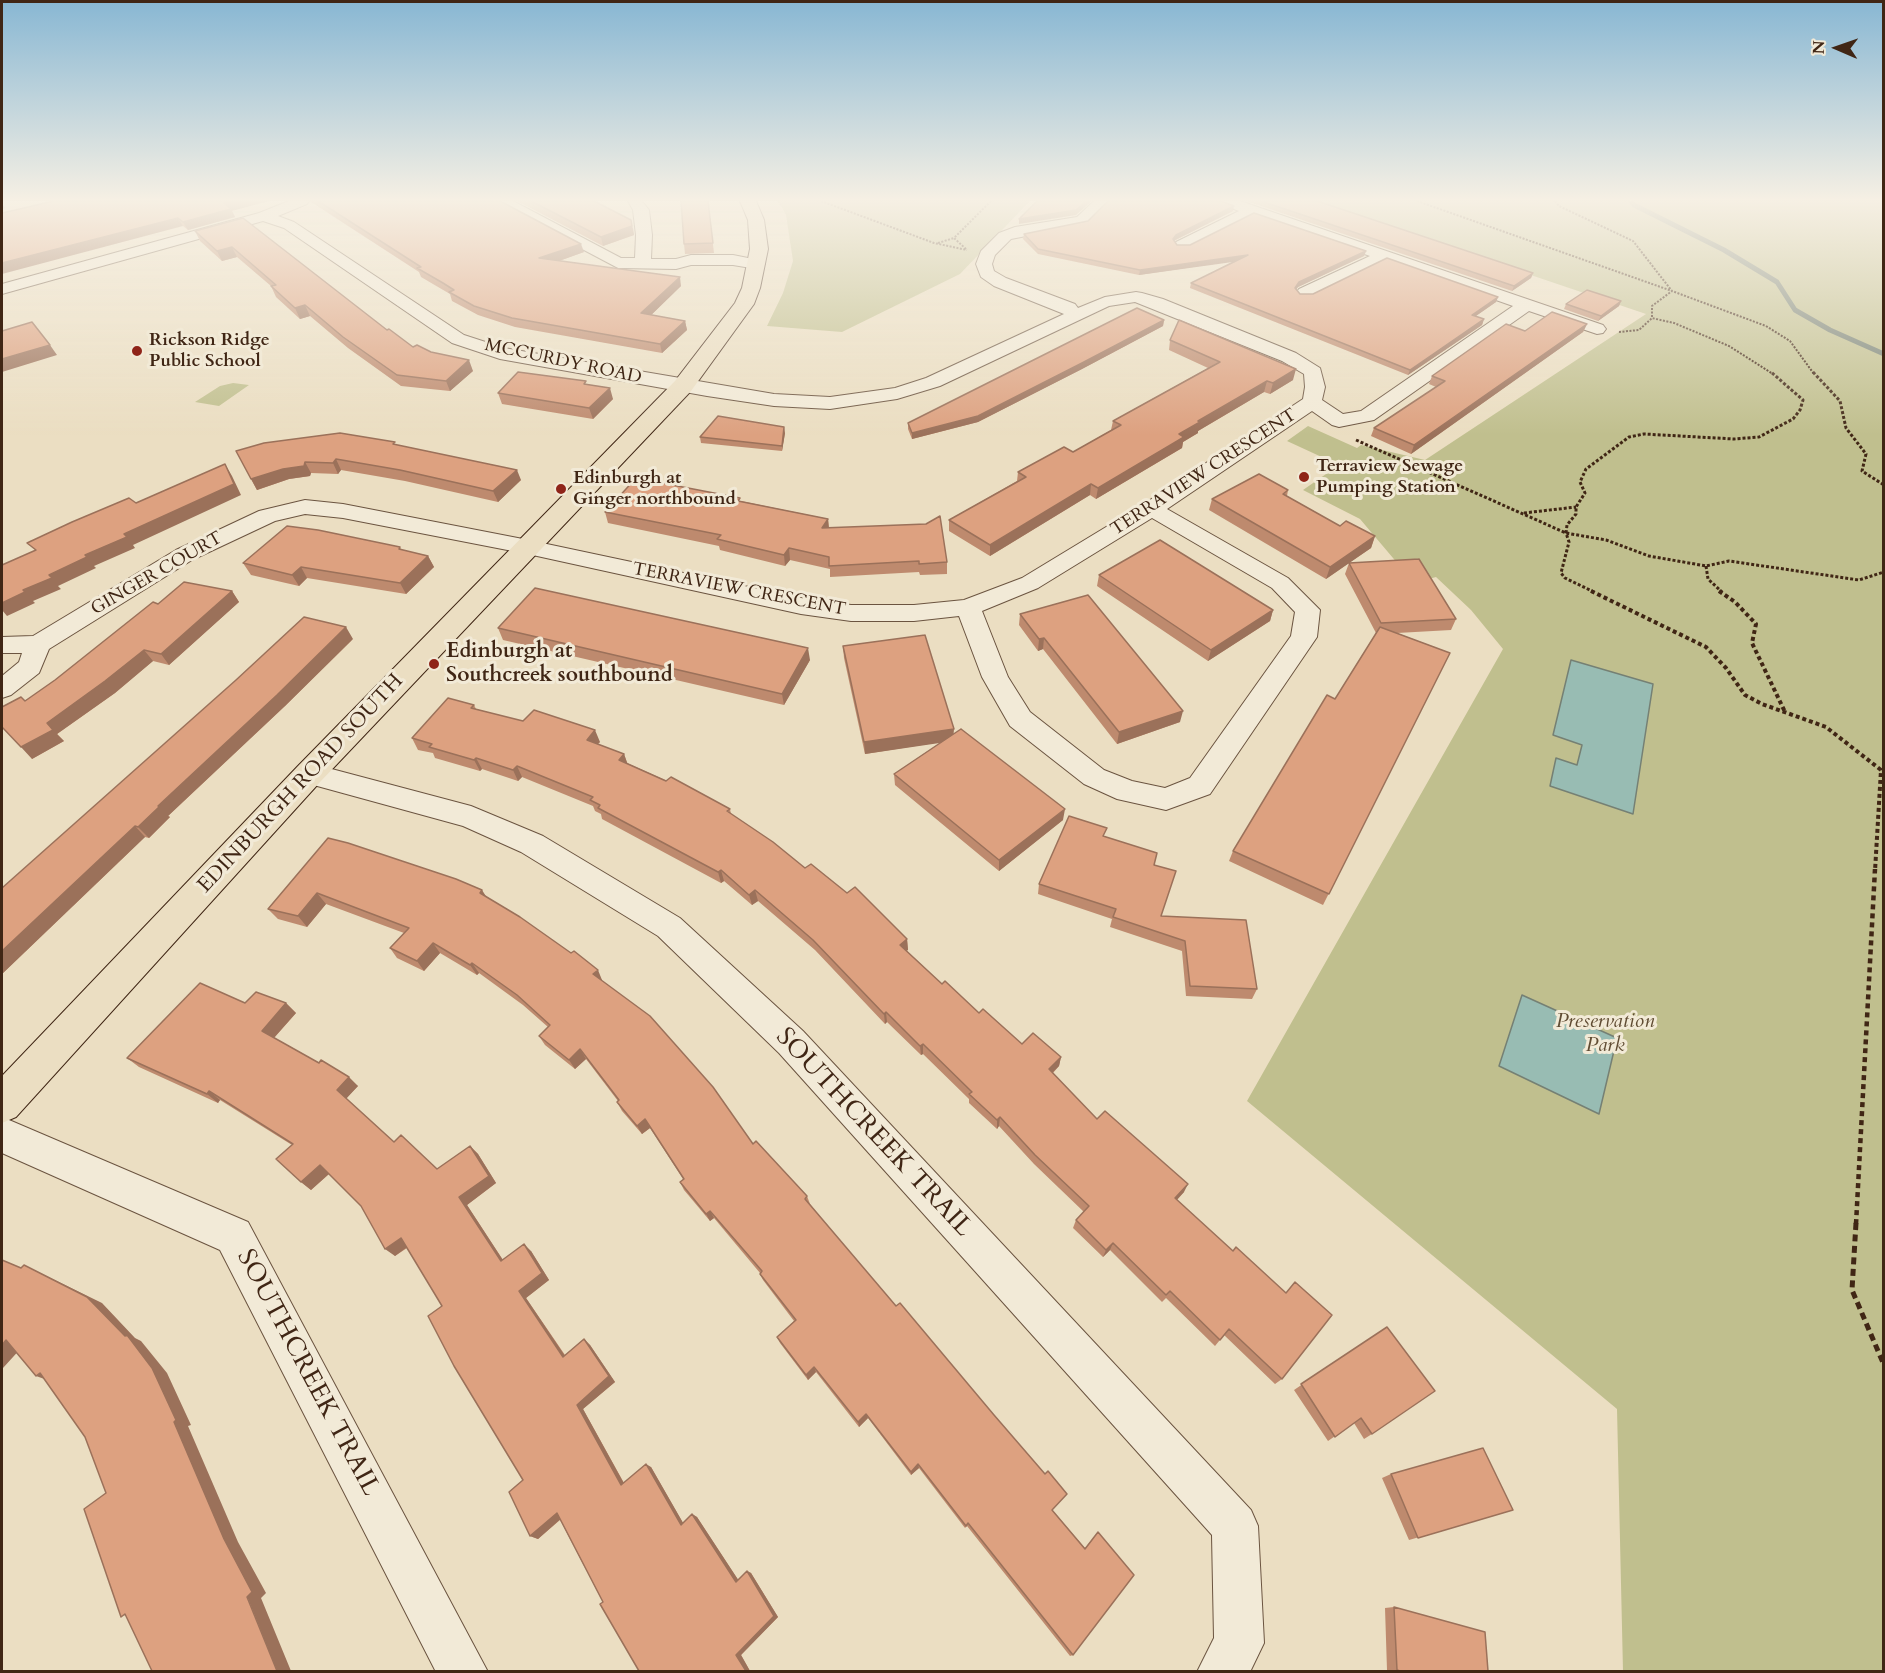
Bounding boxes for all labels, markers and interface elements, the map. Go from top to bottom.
north arrow [1807,18,1867,78]
text: N [1808,40,1830,55]
place label: Rickson Ridge Public School [149,330,270,372]
street label: MCCURDY ROAD [483,335,643,389]
marker: Rickson Ridge Public School [130,344,144,358]
street label: TERRAVIEW CRESCENT [1107,405,1301,541]
place label: Terraview Sewage Pumping Station [1316,456,1463,498]
place label: Edinburgh at Ginger northbound [573,468,736,510]
marker: Terraview Sewage Pumping Station [1297,470,1311,484]
marker: Edinburgh at Ginger northbound [554,482,568,496]
street label: GINGER COURT [87,528,227,620]
street label: TERRAVIEW CRESCENT [630,559,848,621]
place label: Edinburgh at Southcreek southbound [446,639,673,689]
marker: Edinburgh at Southcreek southbound [427,657,441,671]
street label: EDINBURGH ROAD SOUTH [193,669,409,899]
park label: Preservation Park [1556,1009,1654,1059]
street label: SOUTHCREEK TRAIL [768,1022,978,1244]
street label: SOUTHCREEK TRAIL [229,1245,385,1501]

